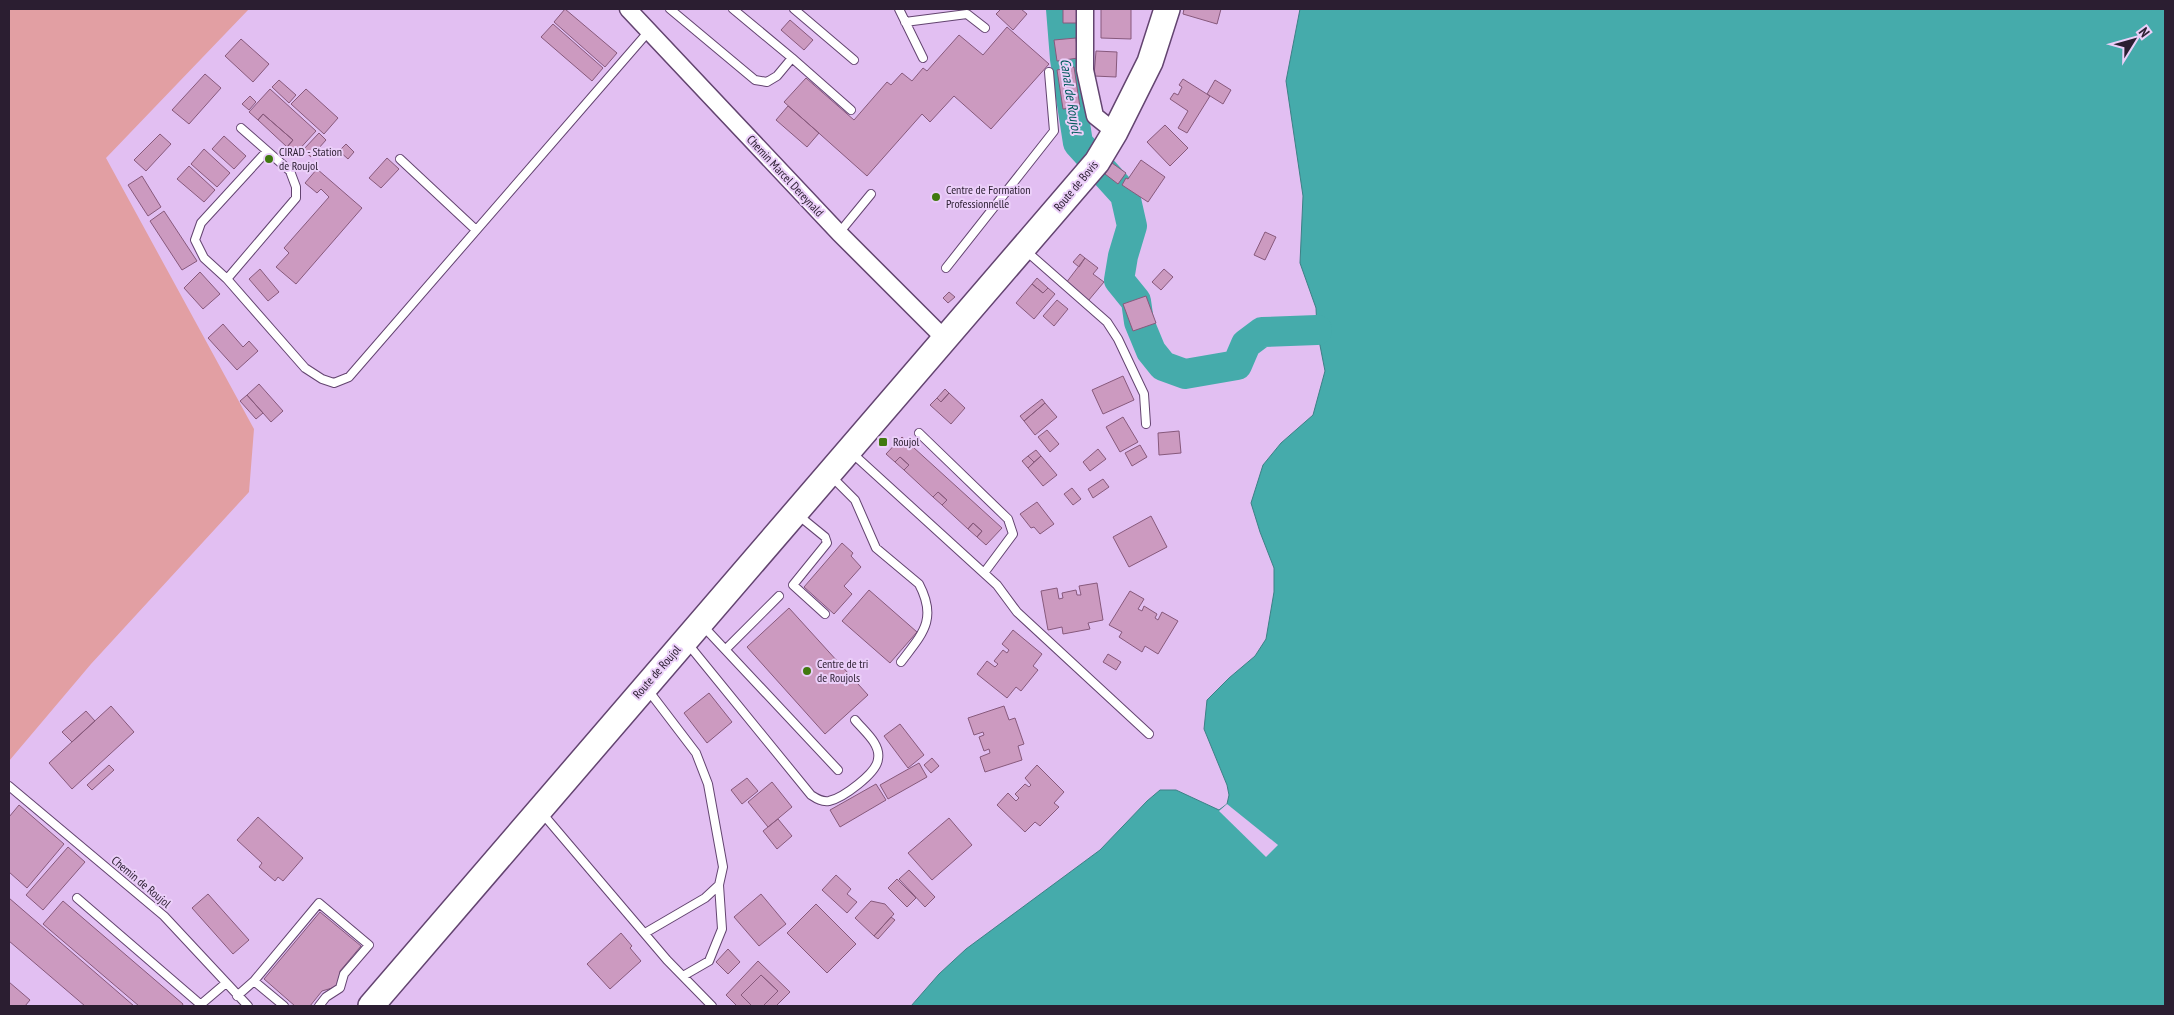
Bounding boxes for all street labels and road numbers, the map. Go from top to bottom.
street label: Chemin Marcel Dereynald [744,132,827,220]
street label: Route de Bovis [1050,157,1101,214]
street label: Route de Roujol [630,642,684,701]
street label: Chemin de Roujol [109,852,174,911]

